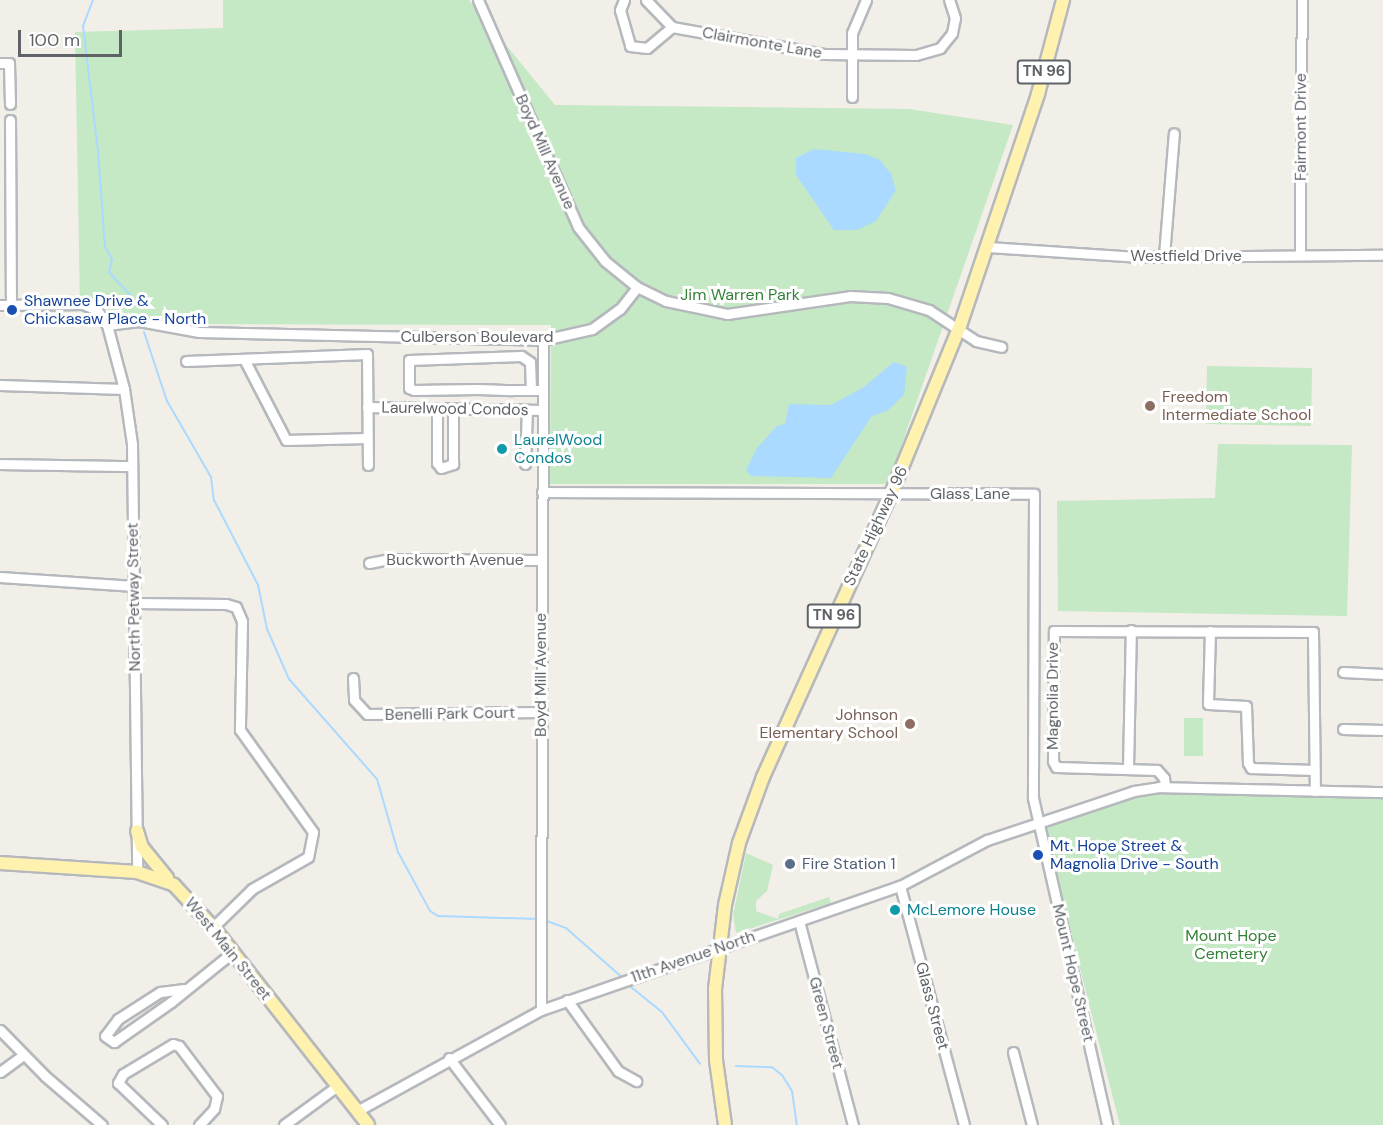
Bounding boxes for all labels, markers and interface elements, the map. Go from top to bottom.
scale bar [21,18,124,56]
street label: Clairmonte Lane [701,23,823,63]
text: 100 m [29,28,80,52]
road number: TN 96 [1016,60,1072,84]
street label: Fairmont Drive [1291,73,1311,181]
street label: Boyd Mill Avenue [511,91,579,213]
street label: Westfield Drive [1130,246,1242,266]
park label: Jim Warren Park [680,285,800,305]
place label: Shawnee Drive & Chickasaw Place - North [24,291,206,329]
marker: Shawnee Drive & Chickasaw Place - North [5,303,19,317]
street label: Culberson Boulevard [400,327,554,347]
place label: Freedom Intermediate School [1162,387,1311,425]
street label: Laurelwood Condos [381,398,529,420]
marker: Freedom Intermediate School [1143,399,1157,413]
place label: LaurelWood Condos [514,430,602,468]
marker: LaurelWood Condos [495,442,509,456]
street label: State Highway 96 [840,463,912,589]
street label: Glass Lane [930,484,1010,504]
street label: North Petway Street [123,522,145,672]
street label: Buckworth Avenue [386,550,524,570]
road number: TN 96 [806,604,862,628]
street label: Boyd Mill Avenue [531,613,551,737]
street label: Magnolia Drive [1043,642,1063,750]
street label: Benelli Park Court [385,703,515,725]
place label: Johnson Elementary School [760,705,898,743]
marker: Johnson Elementary School [903,717,917,731]
place label: Mt. Hope Street & Magnolia Drive - South [1050,836,1219,874]
marker: Mt. Hope Street & Magnolia Drive - South [1031,848,1045,862]
place label: Fire Station 1 [802,854,895,874]
marker: Fire Station 1 [783,857,797,871]
street label: West Main Street [181,894,275,1004]
place label: McLemore House [907,900,1036,920]
street label: Mount Hope Street [1048,902,1098,1044]
marker: McLemore House [888,903,902,917]
park label: Mount Hope Cemetery [1185,926,1277,964]
street label: 11th Avenue North [628,927,758,987]
street label: Glass Street [911,960,953,1052]
street label: Green Street [804,975,848,1071]

